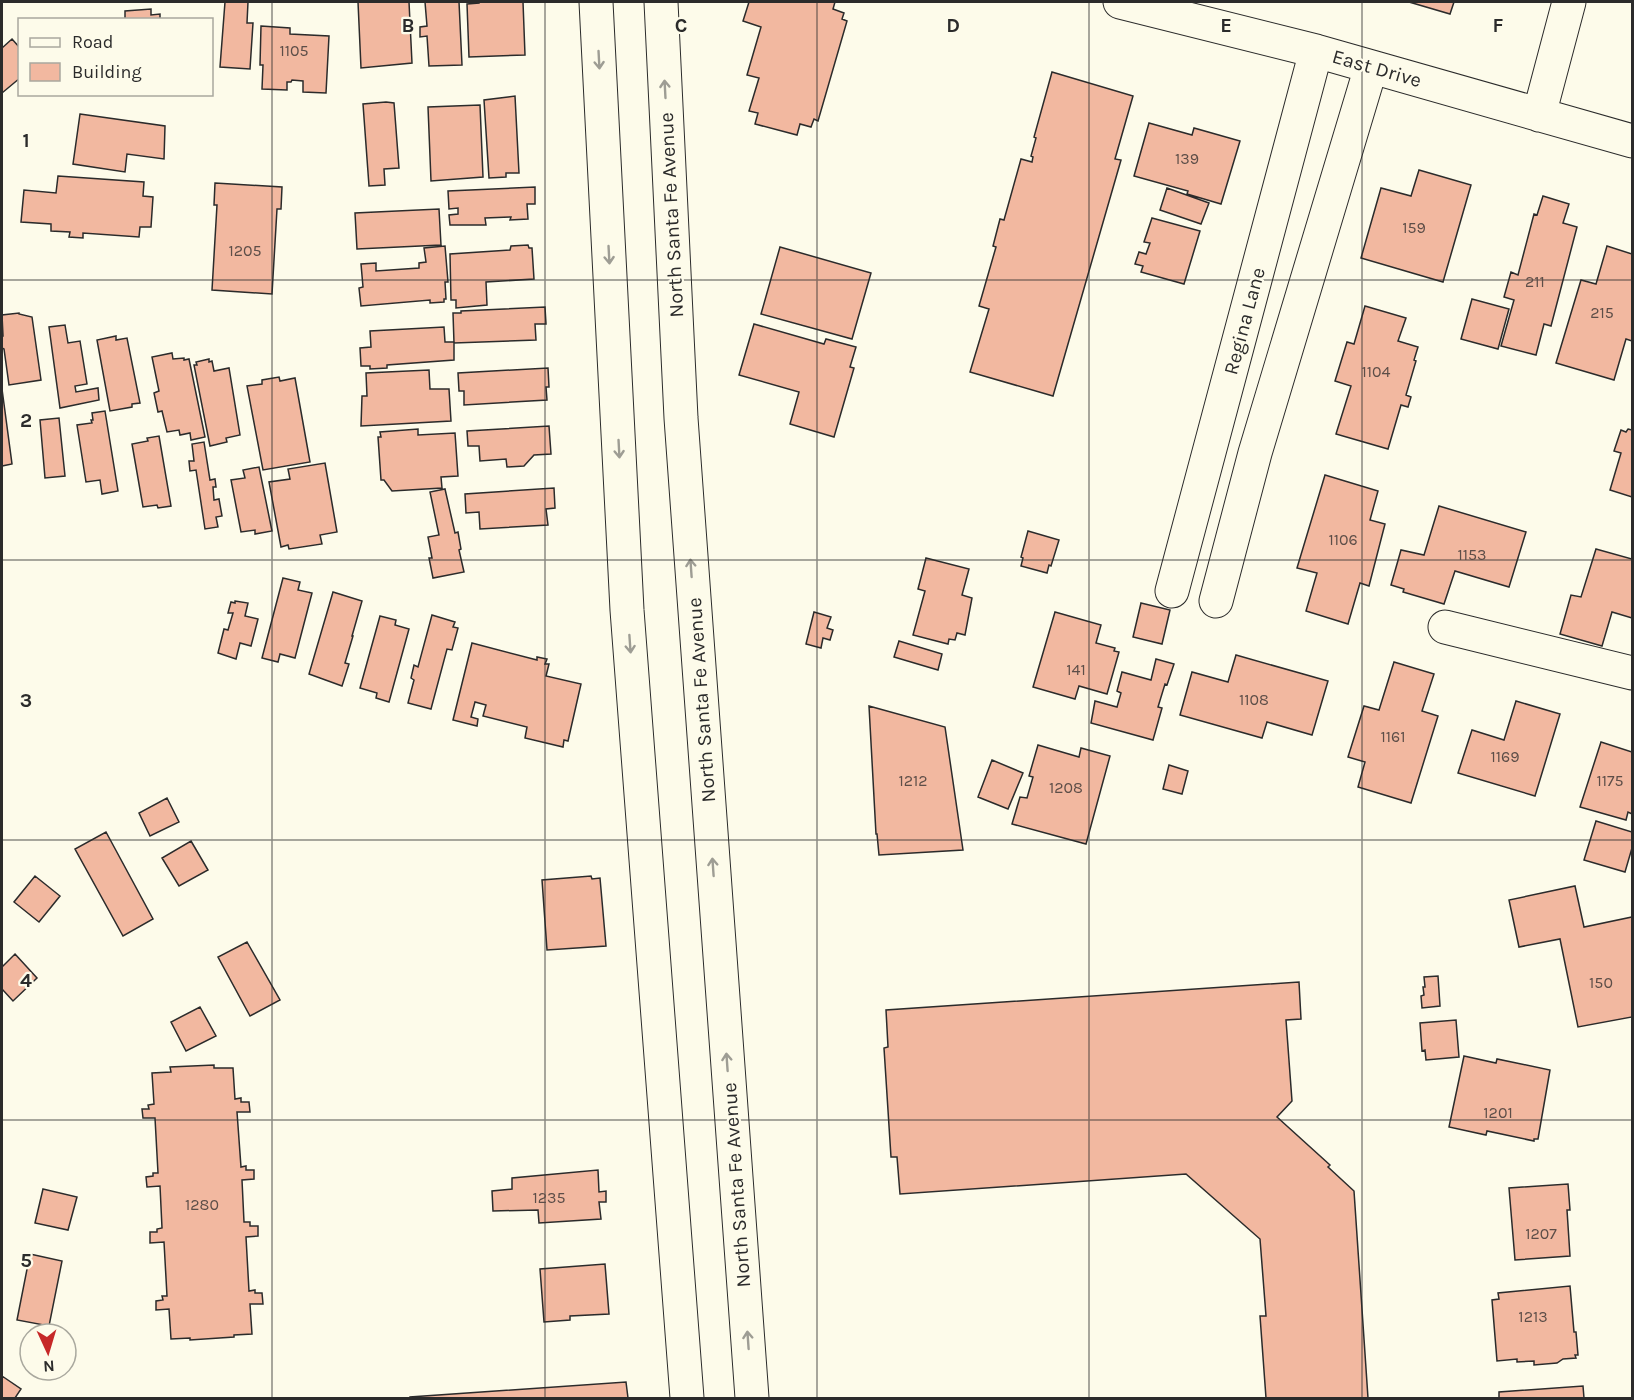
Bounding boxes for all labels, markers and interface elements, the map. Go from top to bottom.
text: B [402,14,414,37]
text: C [675,14,687,37]
text: D [946,14,960,37]
text: E [1220,14,1232,37]
text: F [1493,14,1504,37]
legend [18,18,213,96]
text: Road [72,31,113,53]
house number: 1105 [279,41,309,60]
street label: East Drive [1330,45,1424,92]
one-way arrow [594,49,605,69]
text: Building [72,61,142,83]
one-way arrow [660,79,671,99]
street label: North Santa Fe Avenue [655,112,688,318]
text: 1 [22,129,30,152]
house number: 139 [1175,149,1199,168]
house number: 159 [1402,218,1426,237]
house number: 1205 [228,241,262,260]
one-way arrow [604,244,615,264]
street label: Regina Lane [1219,265,1270,377]
house number: 211 [1525,272,1545,291]
house number: 215 [1590,303,1614,322]
house number: 1104 [1361,362,1391,381]
text: 2 [20,409,32,432]
one-way arrow [614,439,625,459]
house number: 1106 [1328,530,1358,549]
house number: 1153 [1457,545,1487,564]
one-way arrow [686,559,697,579]
street label: North Santa Fe Avenue [683,597,720,803]
one-way arrow [625,634,636,654]
house number: 141 [1066,660,1086,679]
text: 3 [20,689,32,712]
house number: 1108 [1239,690,1269,709]
house number: 1161 [1380,727,1406,746]
house number: 1169 [1490,747,1520,766]
house number: 1212 [898,771,928,790]
house number: 1175 [1596,771,1624,790]
house number: 1208 [1049,778,1083,797]
one-way arrow [707,858,718,878]
text: 4 [20,969,32,992]
house number: 150 [1589,973,1613,992]
one-way arrow [721,1052,732,1072]
street label: North Santa Fe Avenue [718,1082,755,1288]
house number: 1201 [1483,1103,1513,1122]
house number: 1235 [532,1188,566,1207]
house number: 1280 [185,1195,219,1214]
house number: 1207 [1525,1224,1557,1243]
text: 5 [20,1249,32,1272]
house number: 1213 [1518,1307,1548,1326]
north arrow [18,1322,78,1382]
one-way arrow [742,1331,753,1351]
text: N [43,1357,55,1376]

